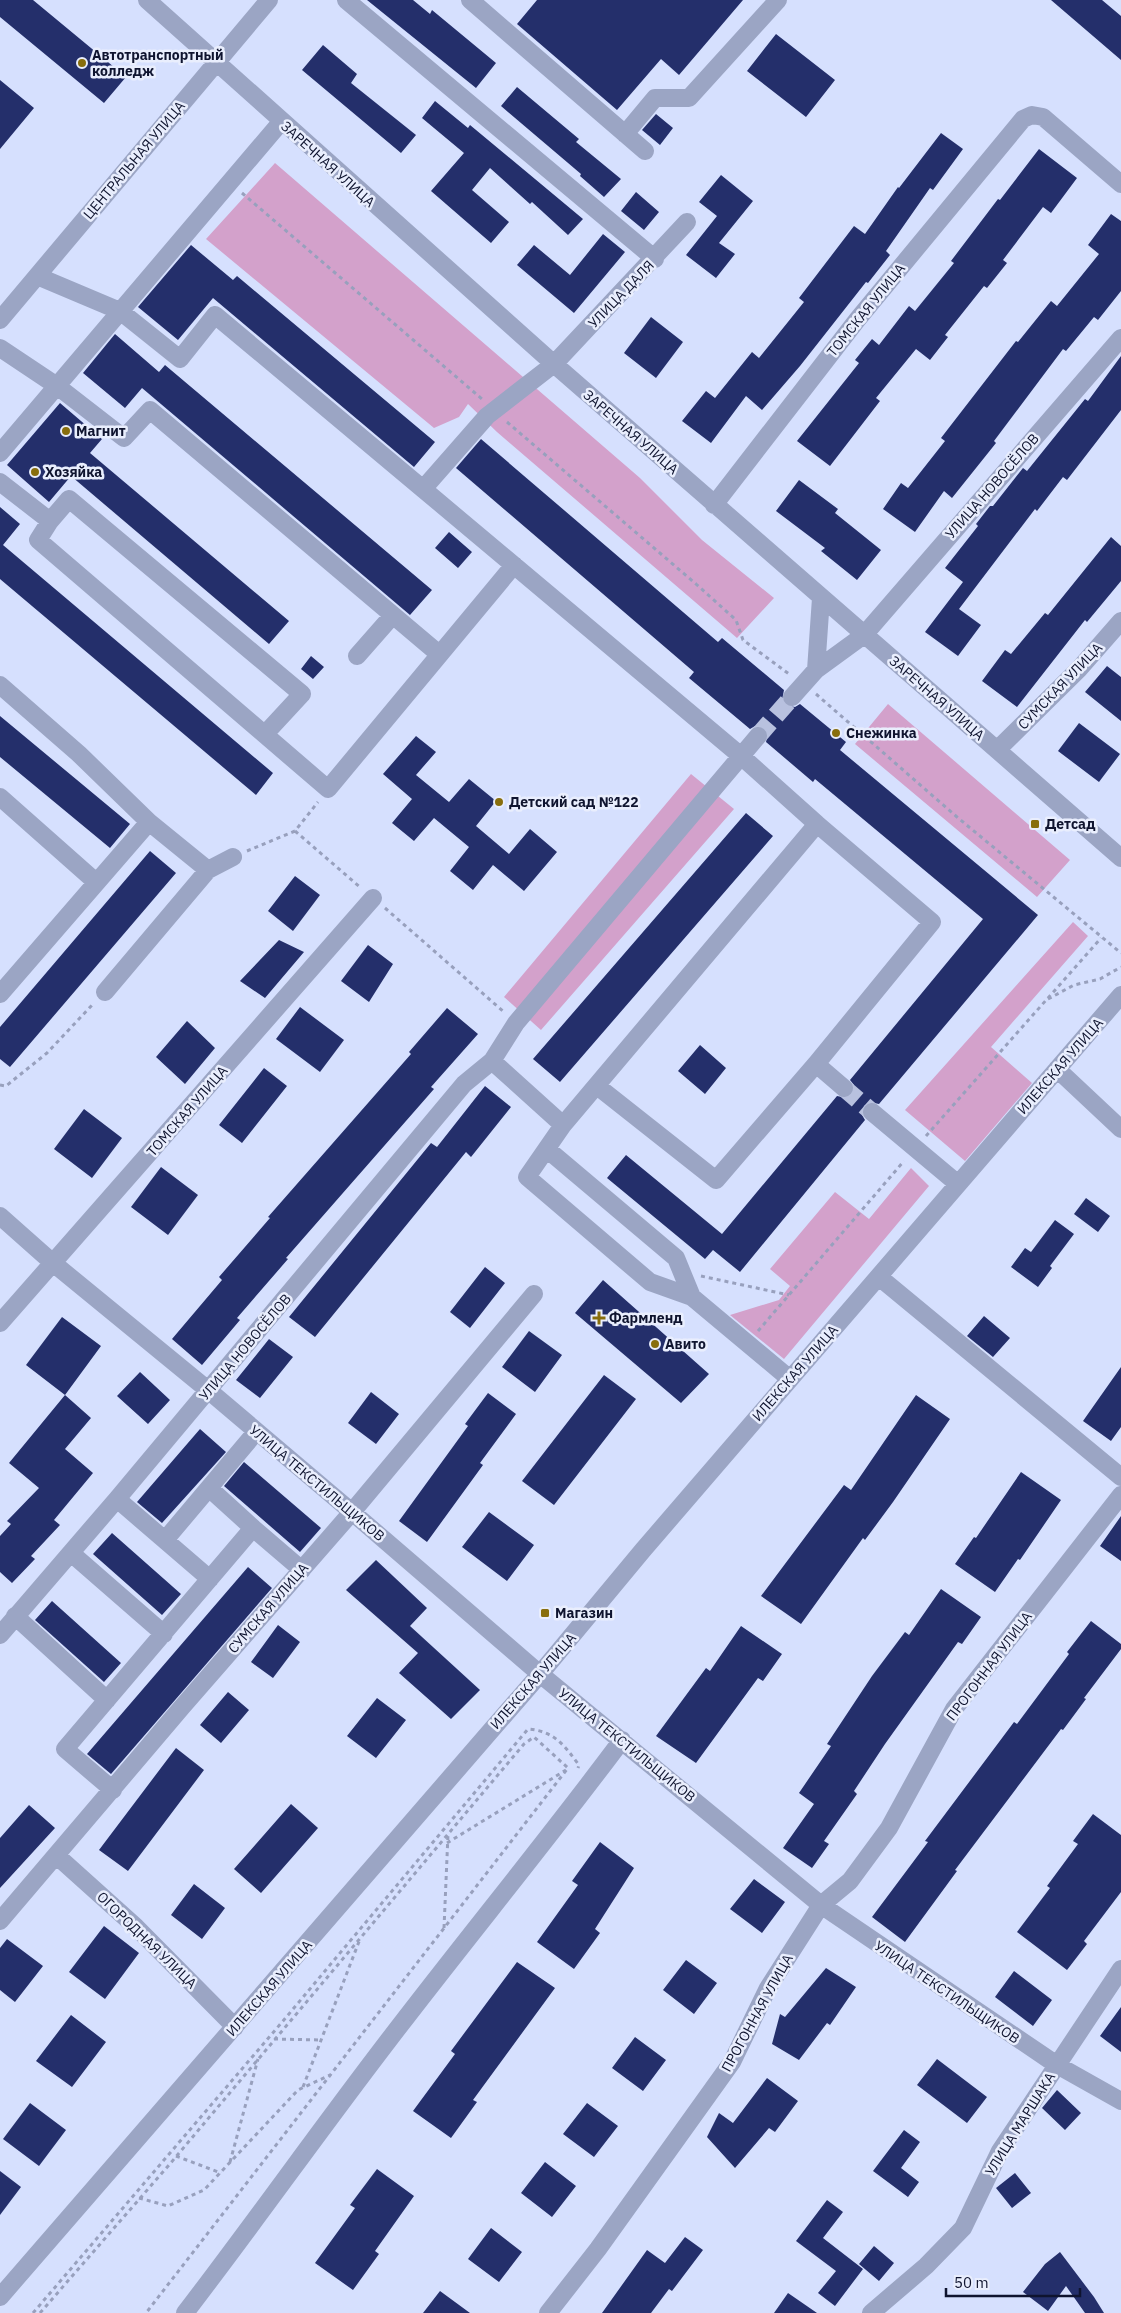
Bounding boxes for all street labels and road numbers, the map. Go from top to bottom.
street label: ЦЕНТРАЛЬНАЯ УЛИЦА [79,97,189,223]
street label: ЗАРЕЧНАЯ УЛИЦА [277,117,379,211]
street label: УЛИЦА ДАЛЯ [584,256,658,332]
street label: ТОМСКАЯ УЛИЦА [823,260,909,360]
street label: ЗАРЕЧНАЯ УЛИЦА [580,386,682,478]
street label: УЛИЦА НОВОСЁЛОВ [941,430,1043,542]
street label: СУМСКАЯ УЛИЦА [1014,639,1106,733]
street label: ЗАРЕЧНАЯ УЛИЦА [886,652,988,744]
street label: ИЛЕКСКАЯ УЛИЦА [1013,1014,1107,1118]
street label: ТОМСКАЯ УЛИЦА [143,1062,231,1160]
street label: УЛИЦА НОВОСЁЛОВ [195,1290,295,1404]
street label: ИЛЕКСКАЯ УЛИЦА [748,1321,842,1425]
street label: УЛИЦА ТЕКСТИЛЬЩИКОВ [246,1421,388,1545]
street label: СУМСКАЯ УЛИЦА [224,1559,312,1657]
street label: ПРОГОННАЯ УЛИЦА [942,1608,1036,1724]
street label: ИЛЕКСКАЯ УЛИЦА [486,1629,580,1733]
street label: УЛИЦА ТЕКСТИЛЬЩИКОВ [555,1684,699,1806]
street label: ОГОРОДНАЯ УЛИЦА [93,1888,201,1992]
street label: ИЛЕКСКАЯ УЛИЦА [222,1936,316,2040]
street label: УЛИЦА ТЕКСТИЛЬЩИКОВ [871,1937,1023,2047]
street label: ПРОГОННАЯ УЛИЦА [717,1951,797,2075]
street label: УЛИЦА МАРШАКА [981,2069,1059,2179]

